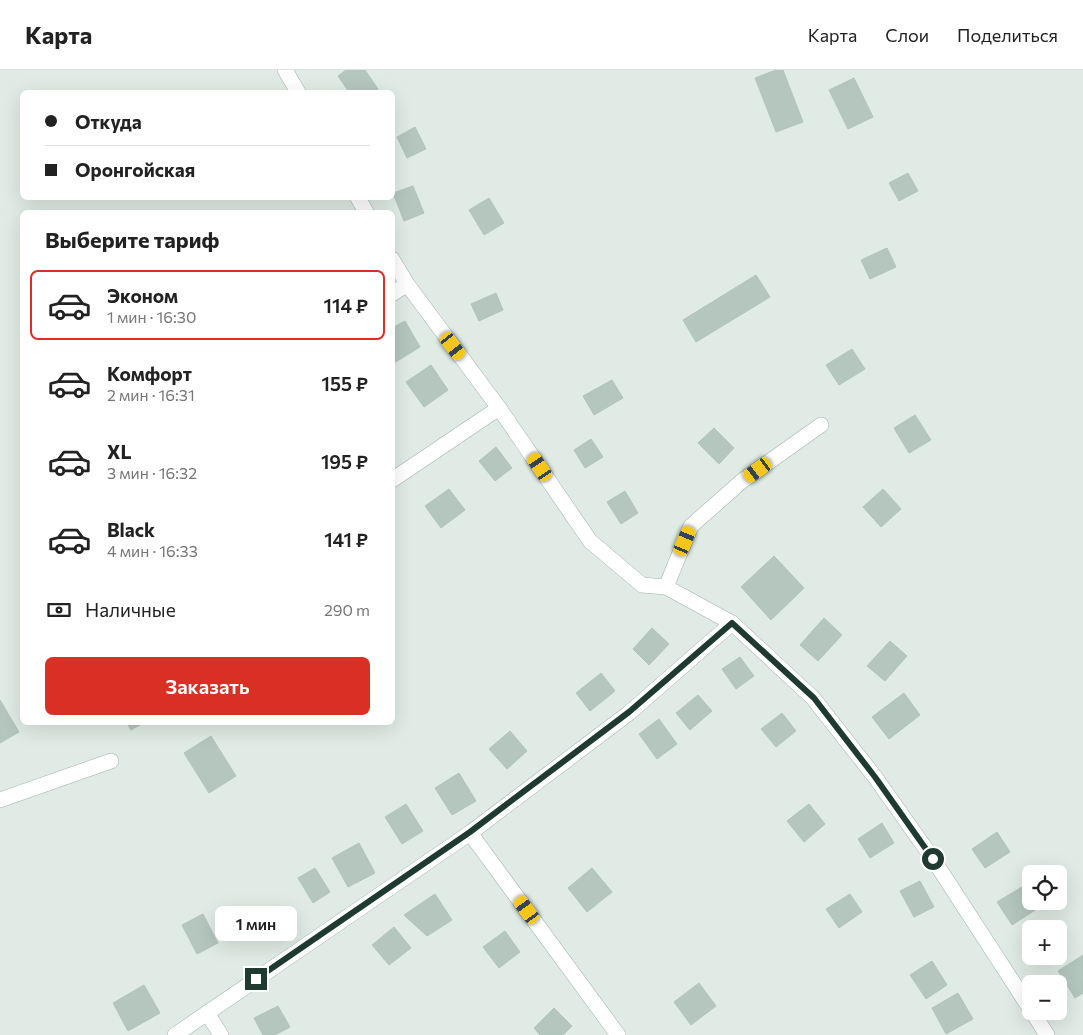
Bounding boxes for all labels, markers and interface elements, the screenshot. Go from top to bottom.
text: Карта [25,20,92,49]
text: Карта [808,24,857,46]
text: Слои [885,24,929,46]
text: Поделиться [957,24,1058,46]
text: Откуда [75,110,142,133]
text: Оронгойская [75,158,195,181]
text: Выберите тариф [45,226,219,253]
icon: car [47,283,92,328]
text: Эконом [107,284,178,307]
text: 114 ₽ [324,294,368,317]
text: 1 мин · 16:30 [107,307,196,326]
car [437,330,468,362]
icon: car [47,361,92,406]
text: Комфорт [107,362,192,385]
text: 155 ₽ [322,372,368,395]
text: 2 мин · 16:31 [107,385,195,404]
icon: car [47,439,92,484]
text: XL [107,440,132,463]
text: 195 ₽ [321,450,368,473]
car [525,450,554,484]
car [741,455,774,485]
text: 3 мин · 16:32 [107,463,197,482]
icon: car [47,517,92,562]
text: Black [107,518,155,541]
car [672,524,697,558]
text: 141 ₽ [324,528,368,551]
text: 4 мин · 16:33 [107,541,198,560]
icon: cash [45,596,73,624]
text: Наличные [85,598,176,621]
text: 290 m [324,600,370,619]
button: Заказать [45,657,370,715]
route start [922,848,944,870]
map controls [1022,865,1067,1020]
button: locate [1022,865,1067,910]
car [512,893,541,927]
callout: 1 мин [215,906,297,942]
text: 1 мин [236,914,276,933]
button: + [1022,920,1067,965]
route end [245,968,267,990]
button: − [1022,975,1067,1020]

